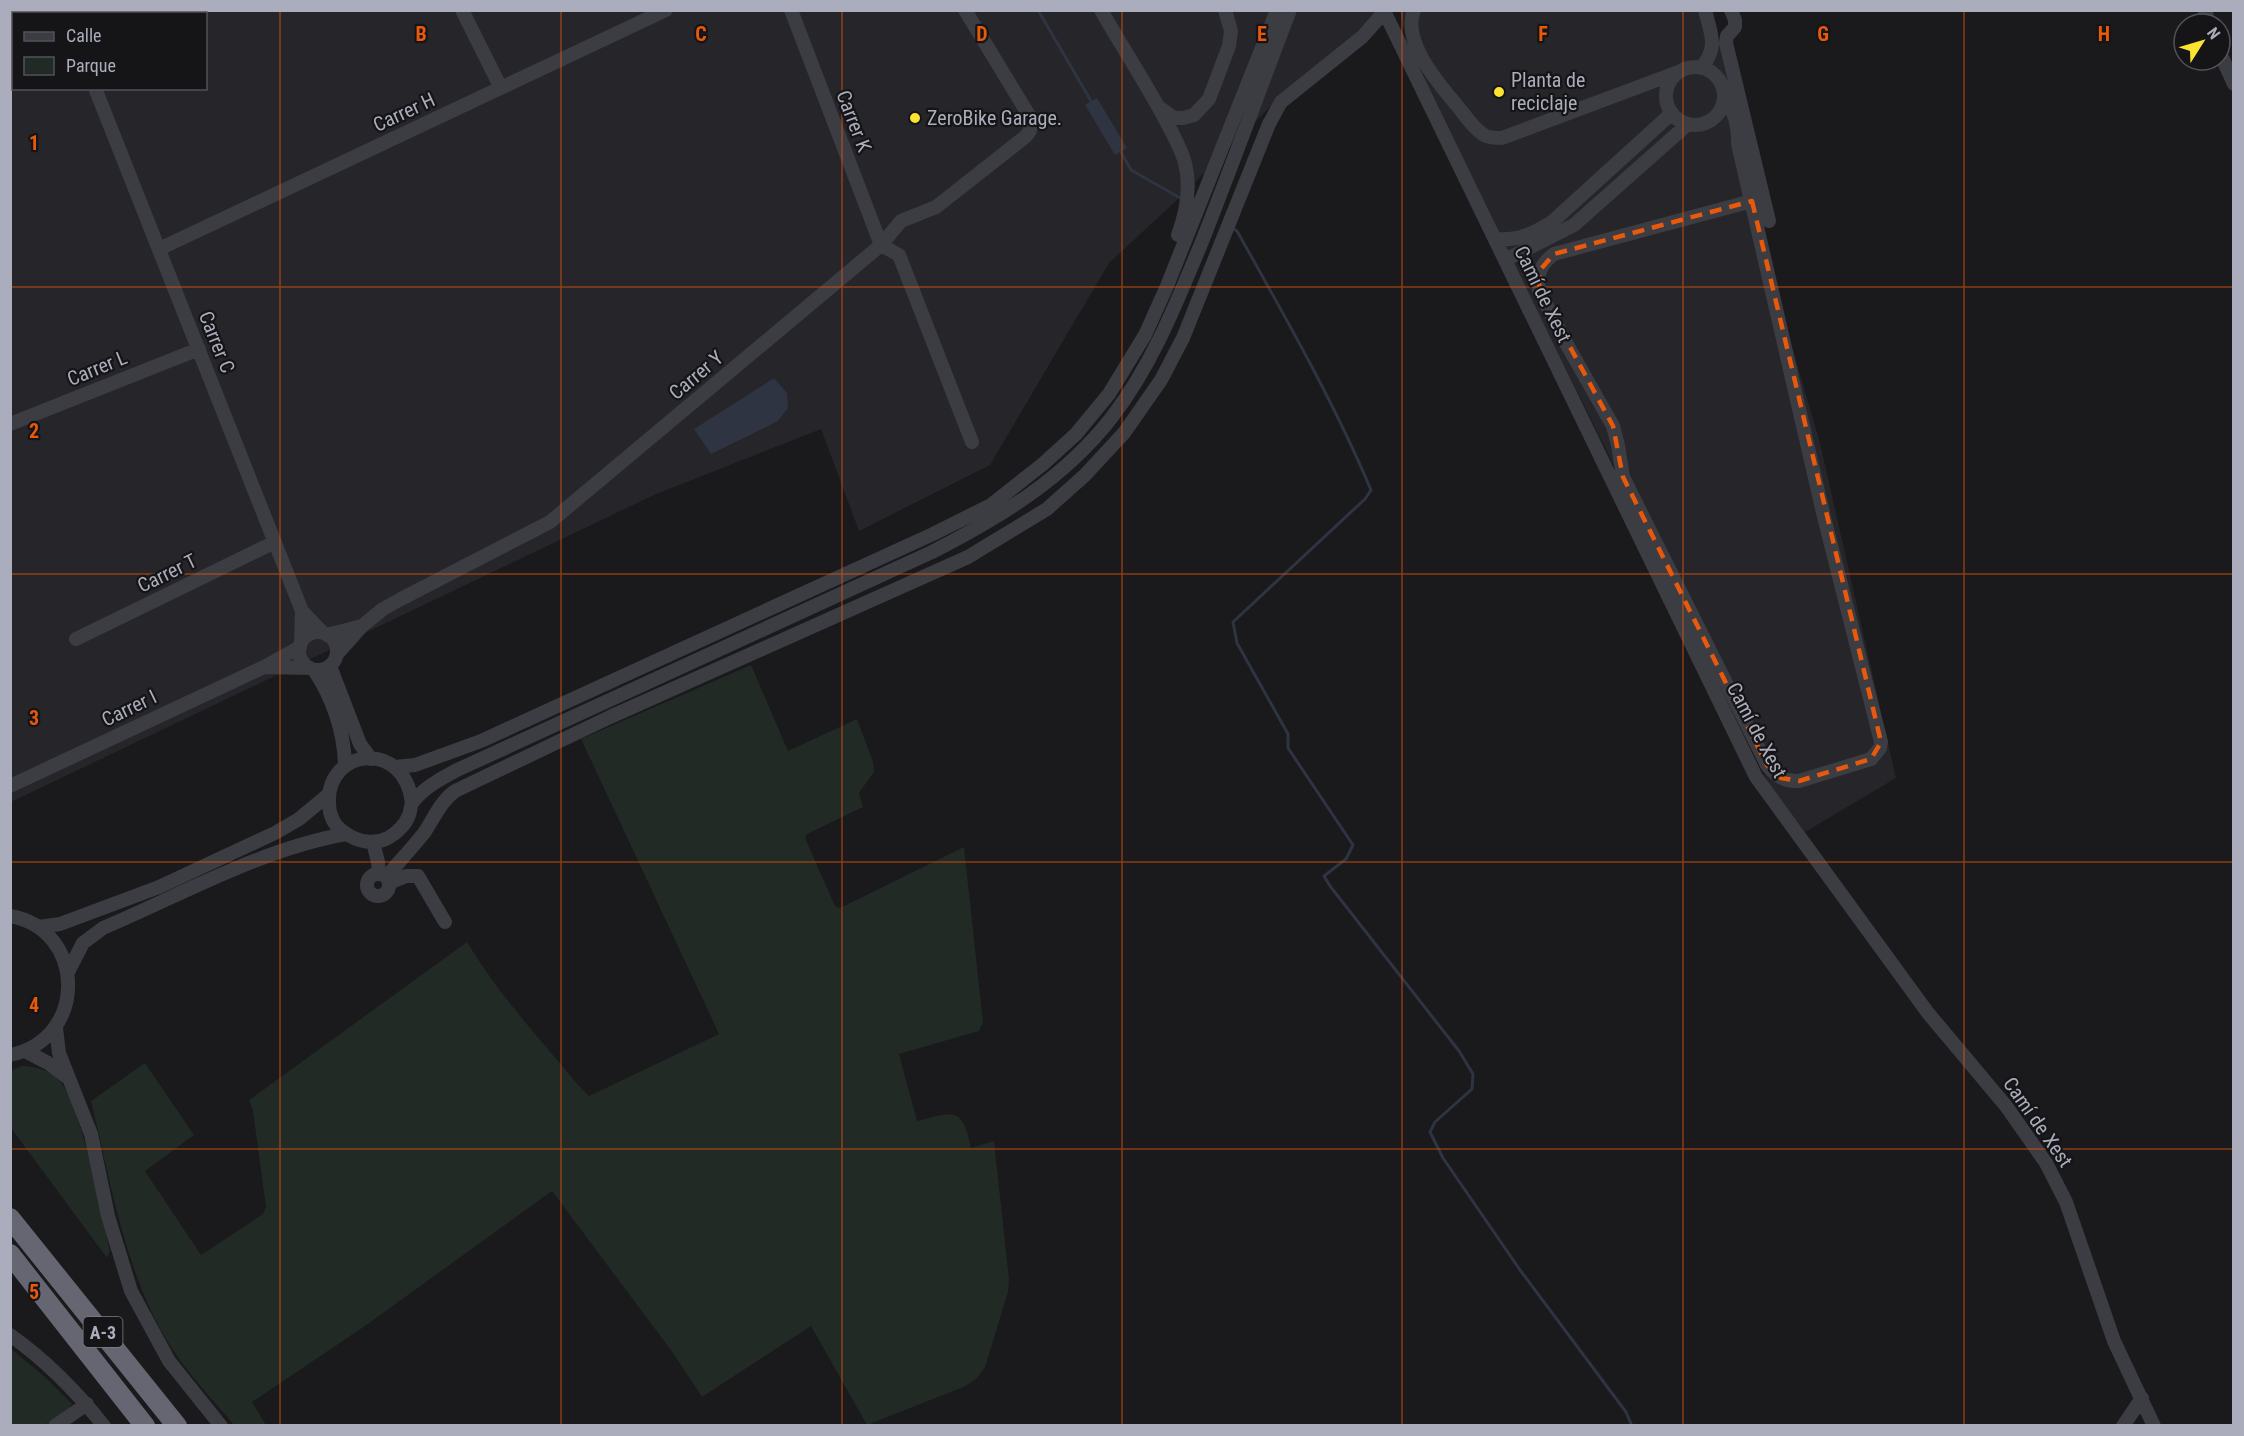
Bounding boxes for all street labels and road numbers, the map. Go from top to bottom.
street label: Carrer H [369,87,439,137]
street label: Carrer K [831,87,877,155]
street label: Camí de Xest [1509,242,1577,346]
street label: Carrer C [194,308,240,376]
street label: Carrer L [64,345,130,391]
street label: Carrer Y [664,345,728,405]
street label: Carrer T [133,548,201,598]
street label: Camí de Xest [1722,678,1792,782]
street label: Carrer I [98,685,160,731]
street label: Camí de Xest [1998,1072,2078,1172]
road number: A-3 [84,1317,122,1347]

